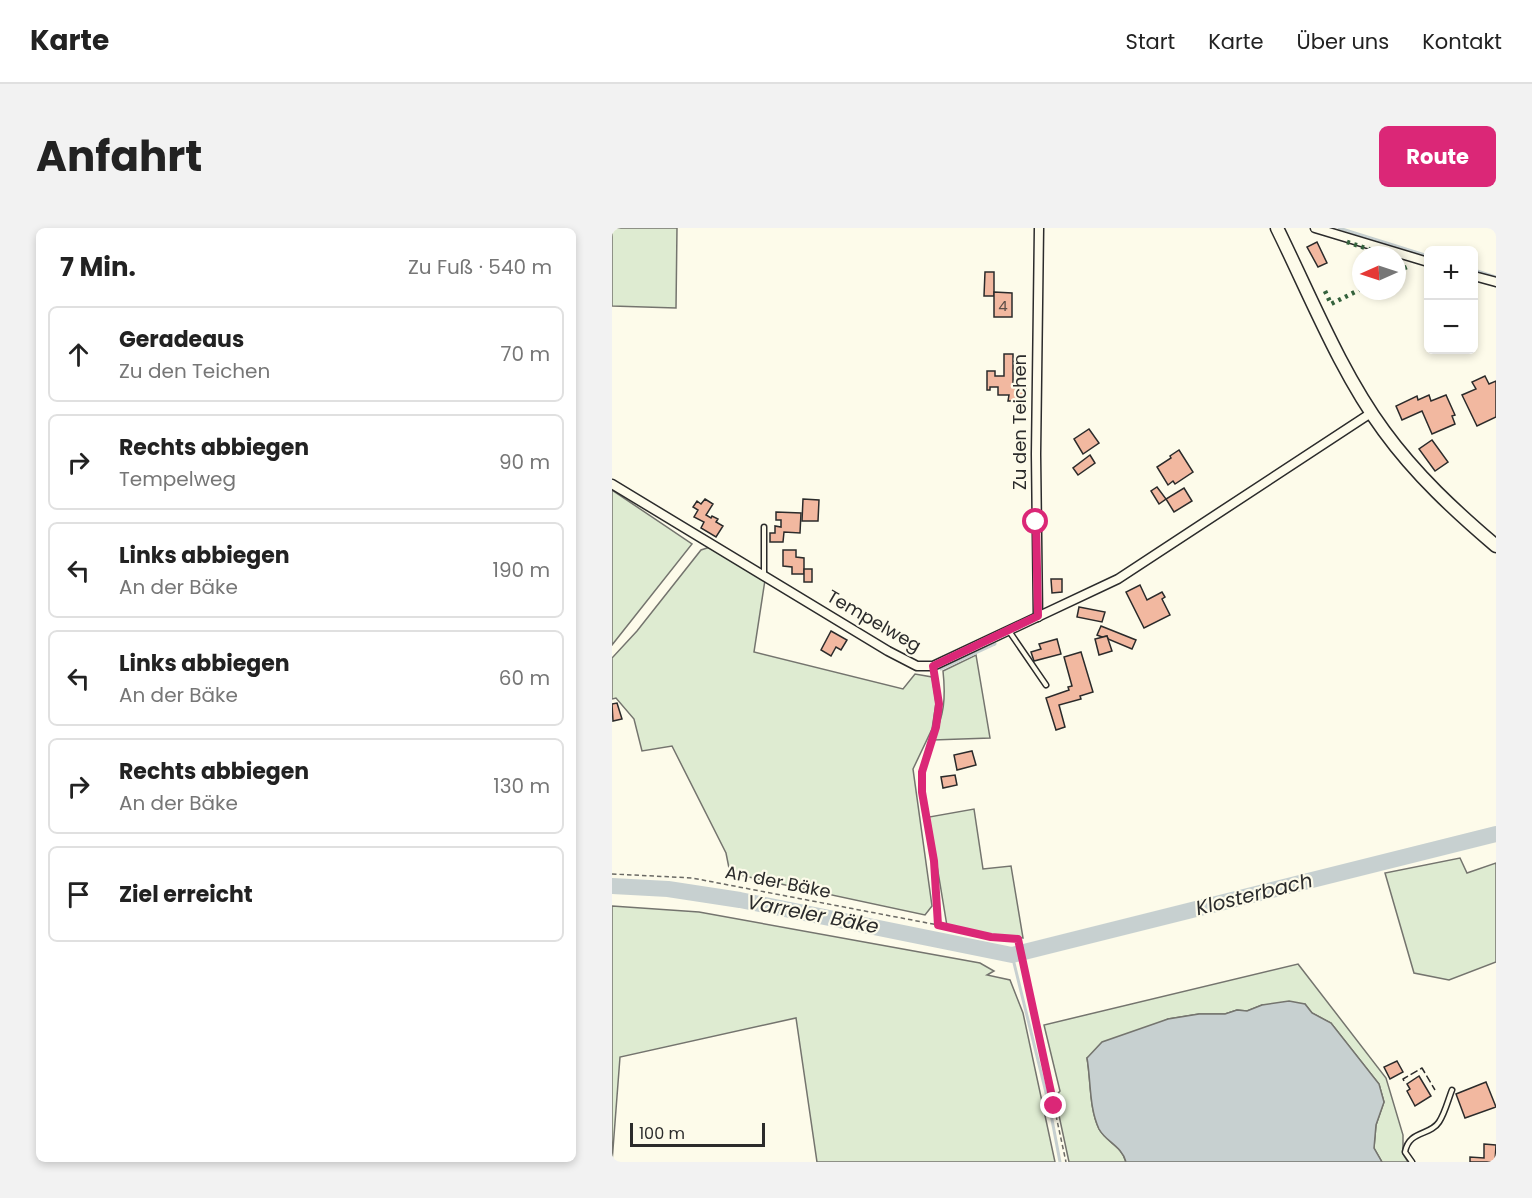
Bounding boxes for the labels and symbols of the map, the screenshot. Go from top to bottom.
north arrow [1352,246,1406,300]
house number: 4 [998,295,1008,316]
street label: Zu den Teichen [1007,354,1032,490]
route start [1022,508,1048,534]
street label: Tempelweg [822,583,926,658]
street label: An der Bäke [723,859,833,904]
water label: Klosterbach [1193,866,1315,922]
water label: Varreler Bäke [745,888,881,940]
route end [1040,1092,1066,1118]
scale bar [630,1120,765,1148]

